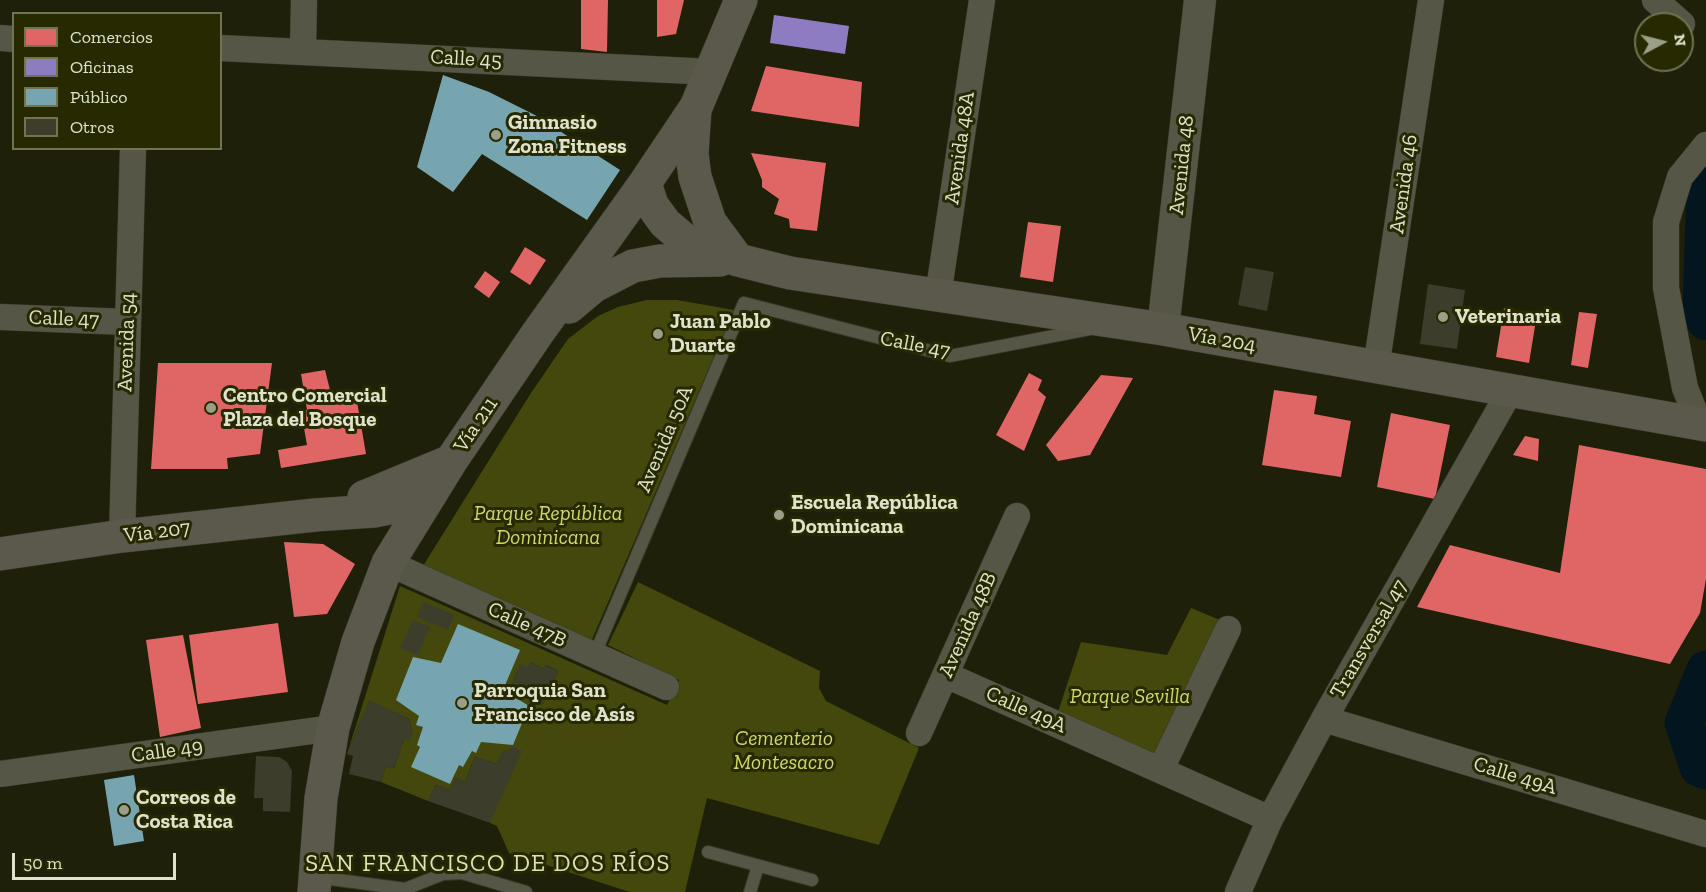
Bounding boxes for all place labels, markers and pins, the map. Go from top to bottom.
place label: Gimnasio Zona Fitness [508,110,627,160]
marker: Gimnasio Zona Fitness [489,128,503,142]
place label: Veterinaria [1455,304,1561,330]
place label: Juan Pablo Duarte [670,309,771,359]
marker: Veterinaria [1436,310,1450,324]
marker: Juan Pablo Duarte [651,327,665,341]
place label: Centro Comercial Plaza del Bosque [223,383,387,433]
marker: Centro Comercial Plaza del Bosque [204,401,218,415]
place label: Escuela República Dominicana [791,490,958,540]
marker: Escuela República Dominicana [772,508,786,522]
place label: Parroquia San Francisco de Asís [474,678,635,728]
marker: Parroquia San Francisco de Asís [455,696,469,710]
place label: Correos de Costa Rica [136,785,236,835]
marker: Correos de Costa Rica [117,803,131,817]

